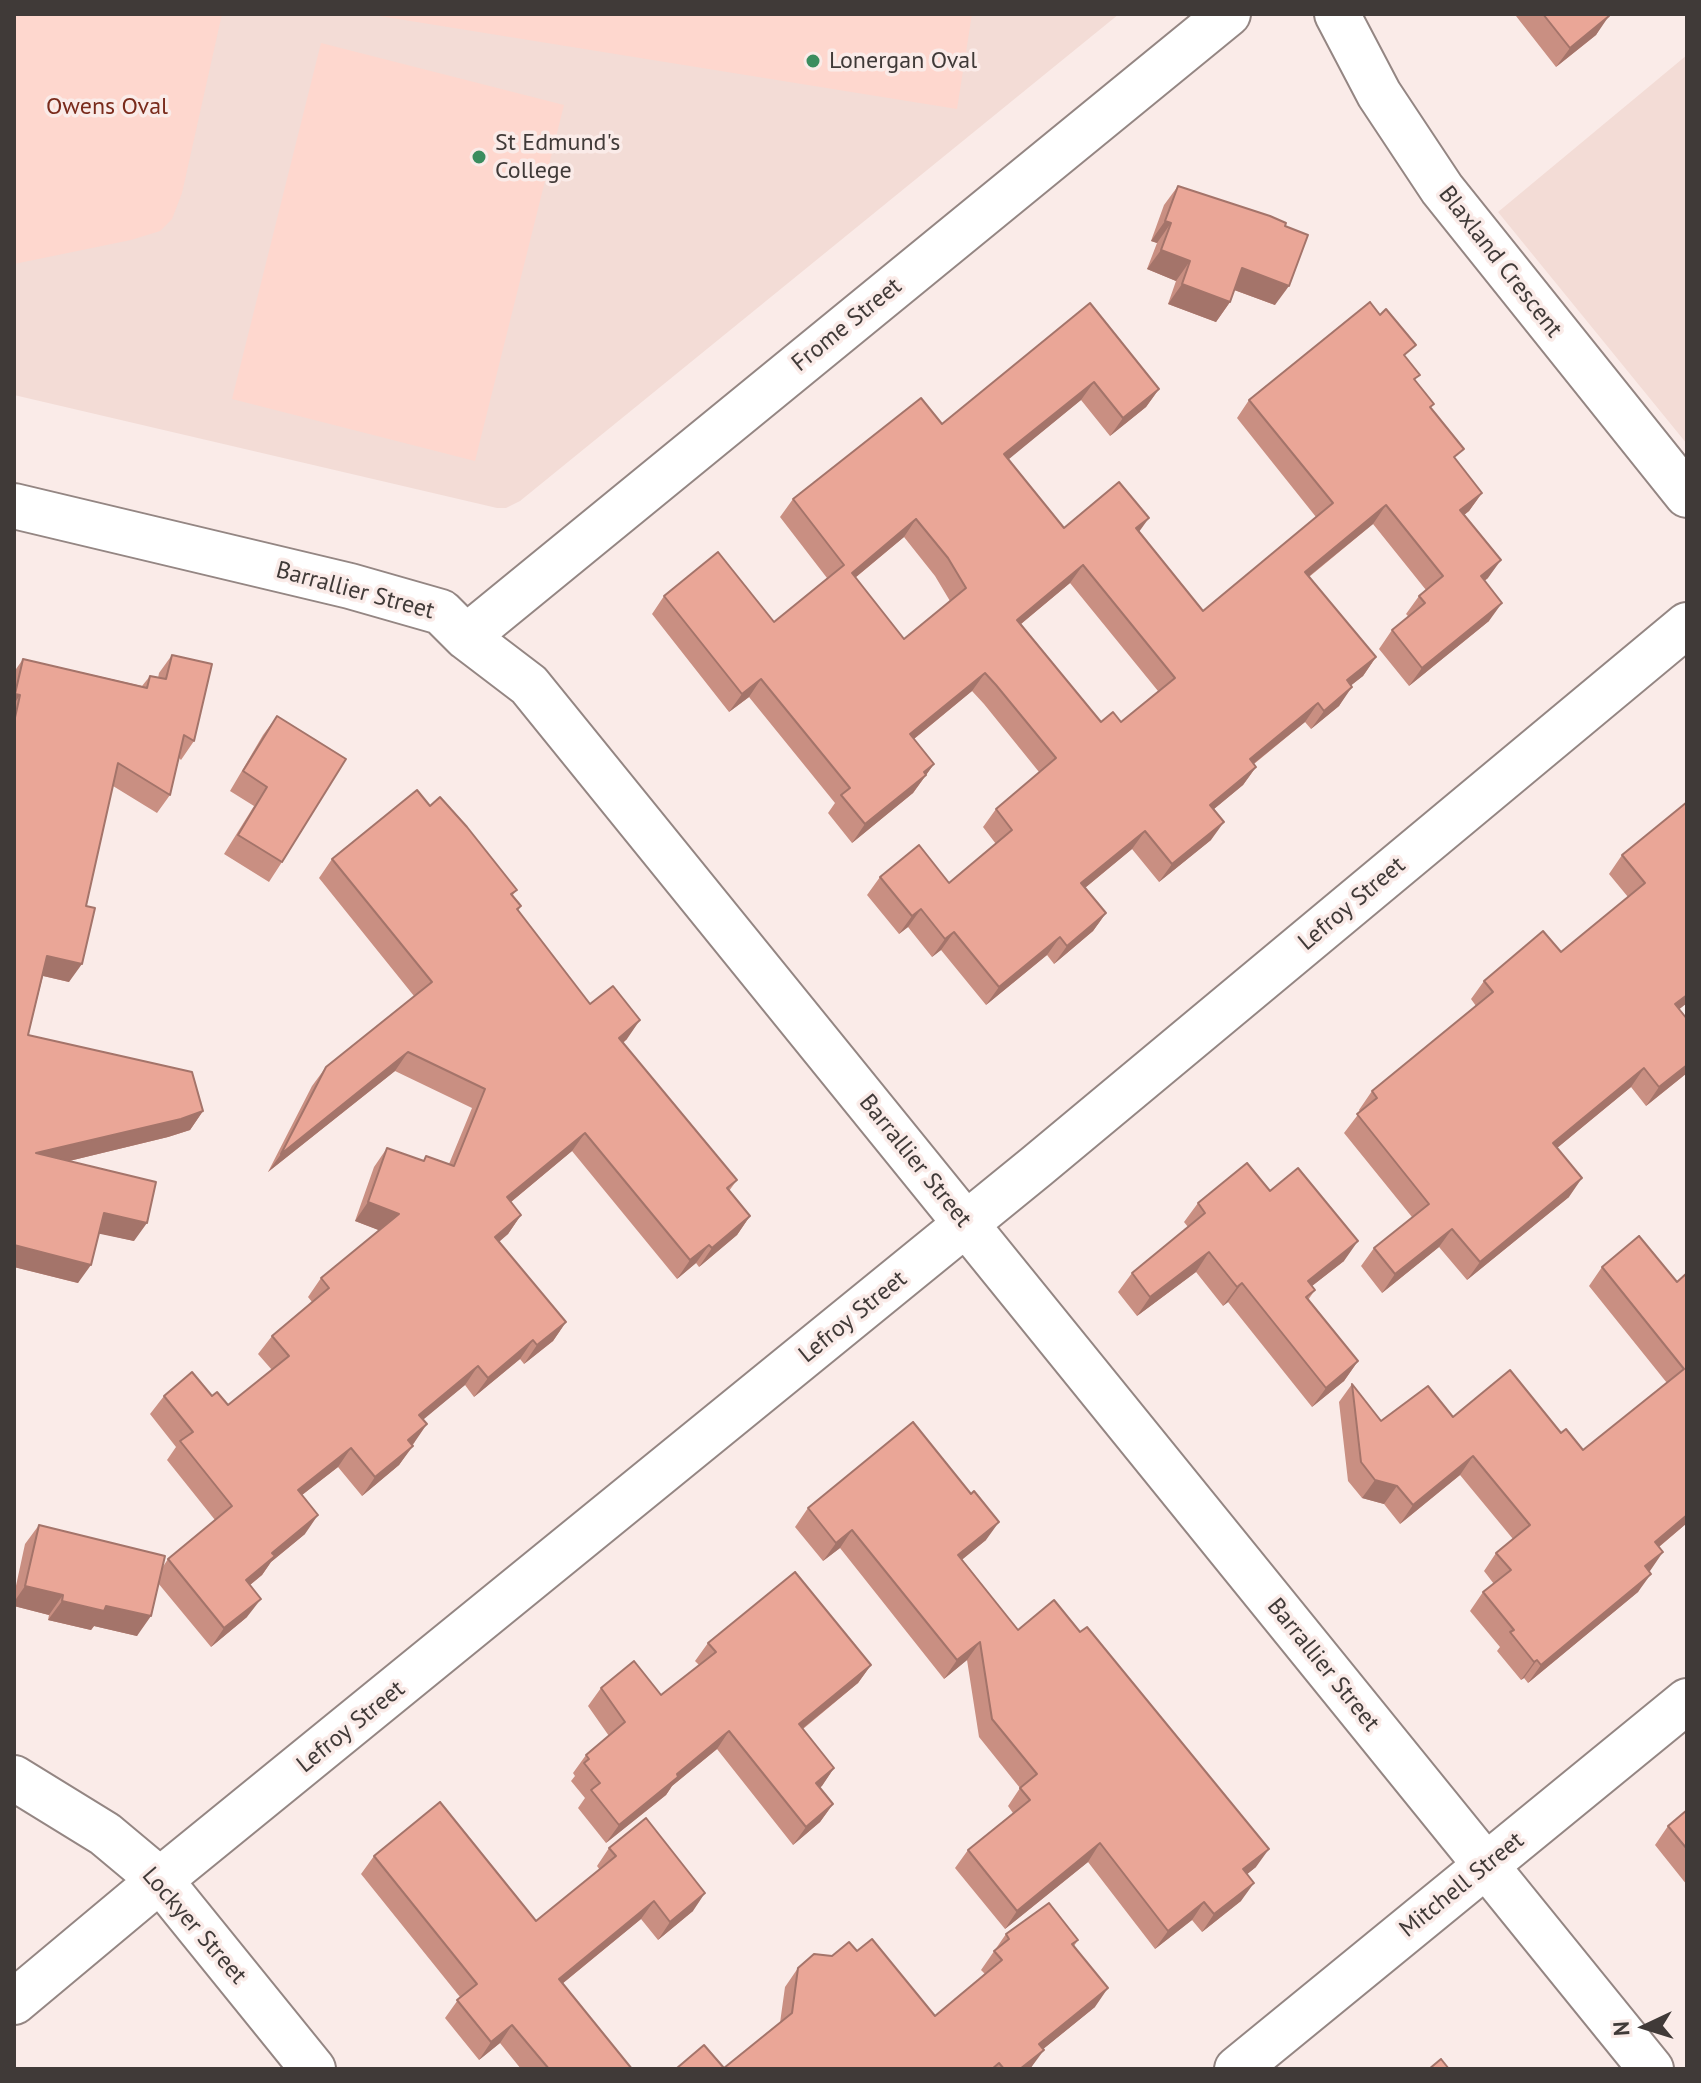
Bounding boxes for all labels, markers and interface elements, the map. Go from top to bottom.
place label: Lonergan Oval [829,47,977,75]
marker: Lonergan Oval [804,52,822,70]
park label: Owens Oval [46,93,168,121]
place label: St Edmund's College [495,129,620,185]
marker: St Edmund's College [470,148,488,166]
street label: Blaxland Crescent [1432,181,1568,343]
street label: Frome Street [786,272,908,378]
street label: Barrallier Street [273,556,437,626]
street label: Lefroy Street [1293,851,1411,957]
street label: Barrallier Street [853,1089,977,1233]
street label: Lefroy Street [793,1265,913,1369]
street label: Barrallier Street [1261,1593,1385,1737]
street label: Lefroy Street [291,1675,411,1779]
street label: Mitchell Street [1394,1826,1530,1944]
street label: Lockyer Street [136,1862,252,1990]
north arrow [1605,1987,1685,2067]
text: N [1607,2020,1636,2037]

